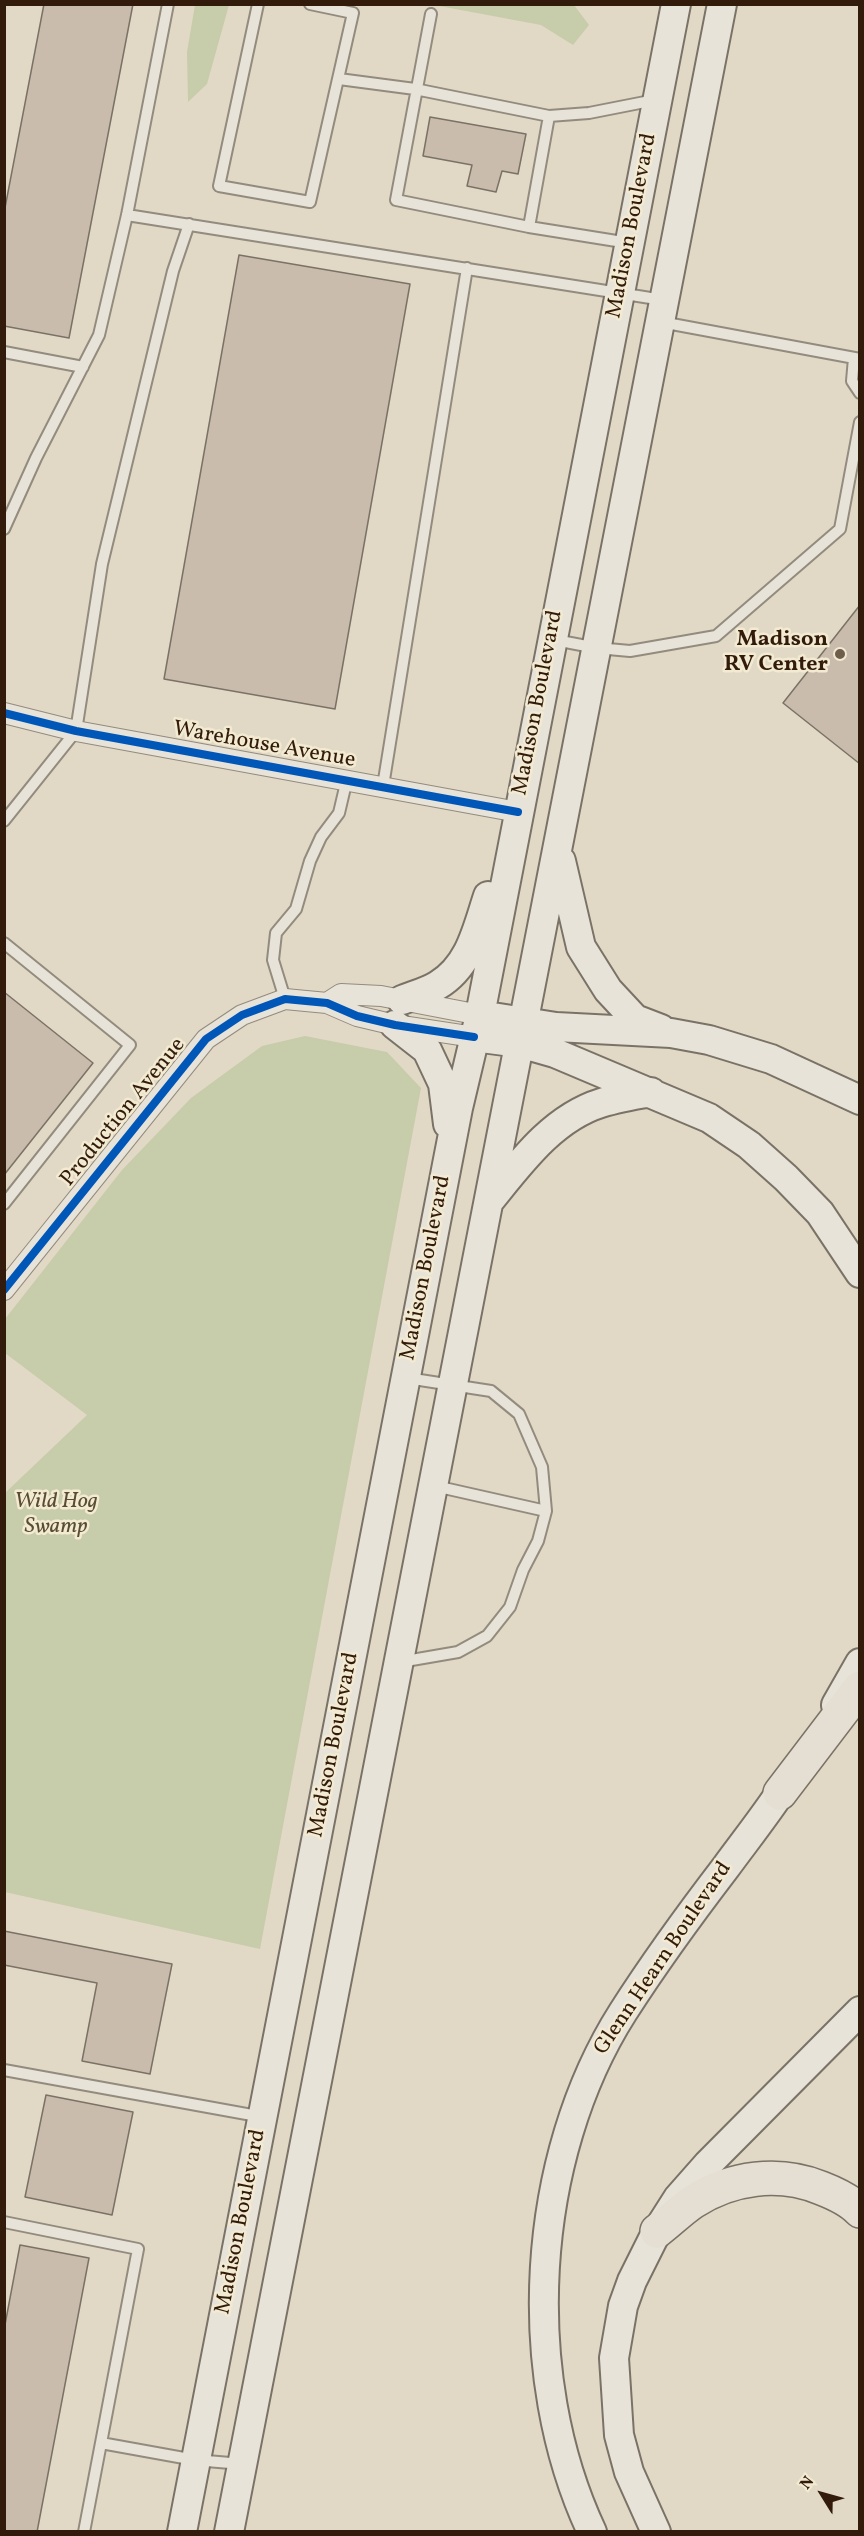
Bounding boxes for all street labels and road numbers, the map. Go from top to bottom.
street label: Madison Boulevard [602,131,664,321]
street label: Madison Boulevard [508,608,570,798]
street label: Warehouse Avenue [171,717,357,775]
street label: Production Avenue [56,1033,192,1193]
street label: Madison Boulevard [396,1173,458,1363]
street label: Madison Boulevard [304,1650,366,1840]
street label: Glenn Hearn Boulevard [590,1857,738,2061]
street label: Madison Boulevard [211,2127,273,2317]

